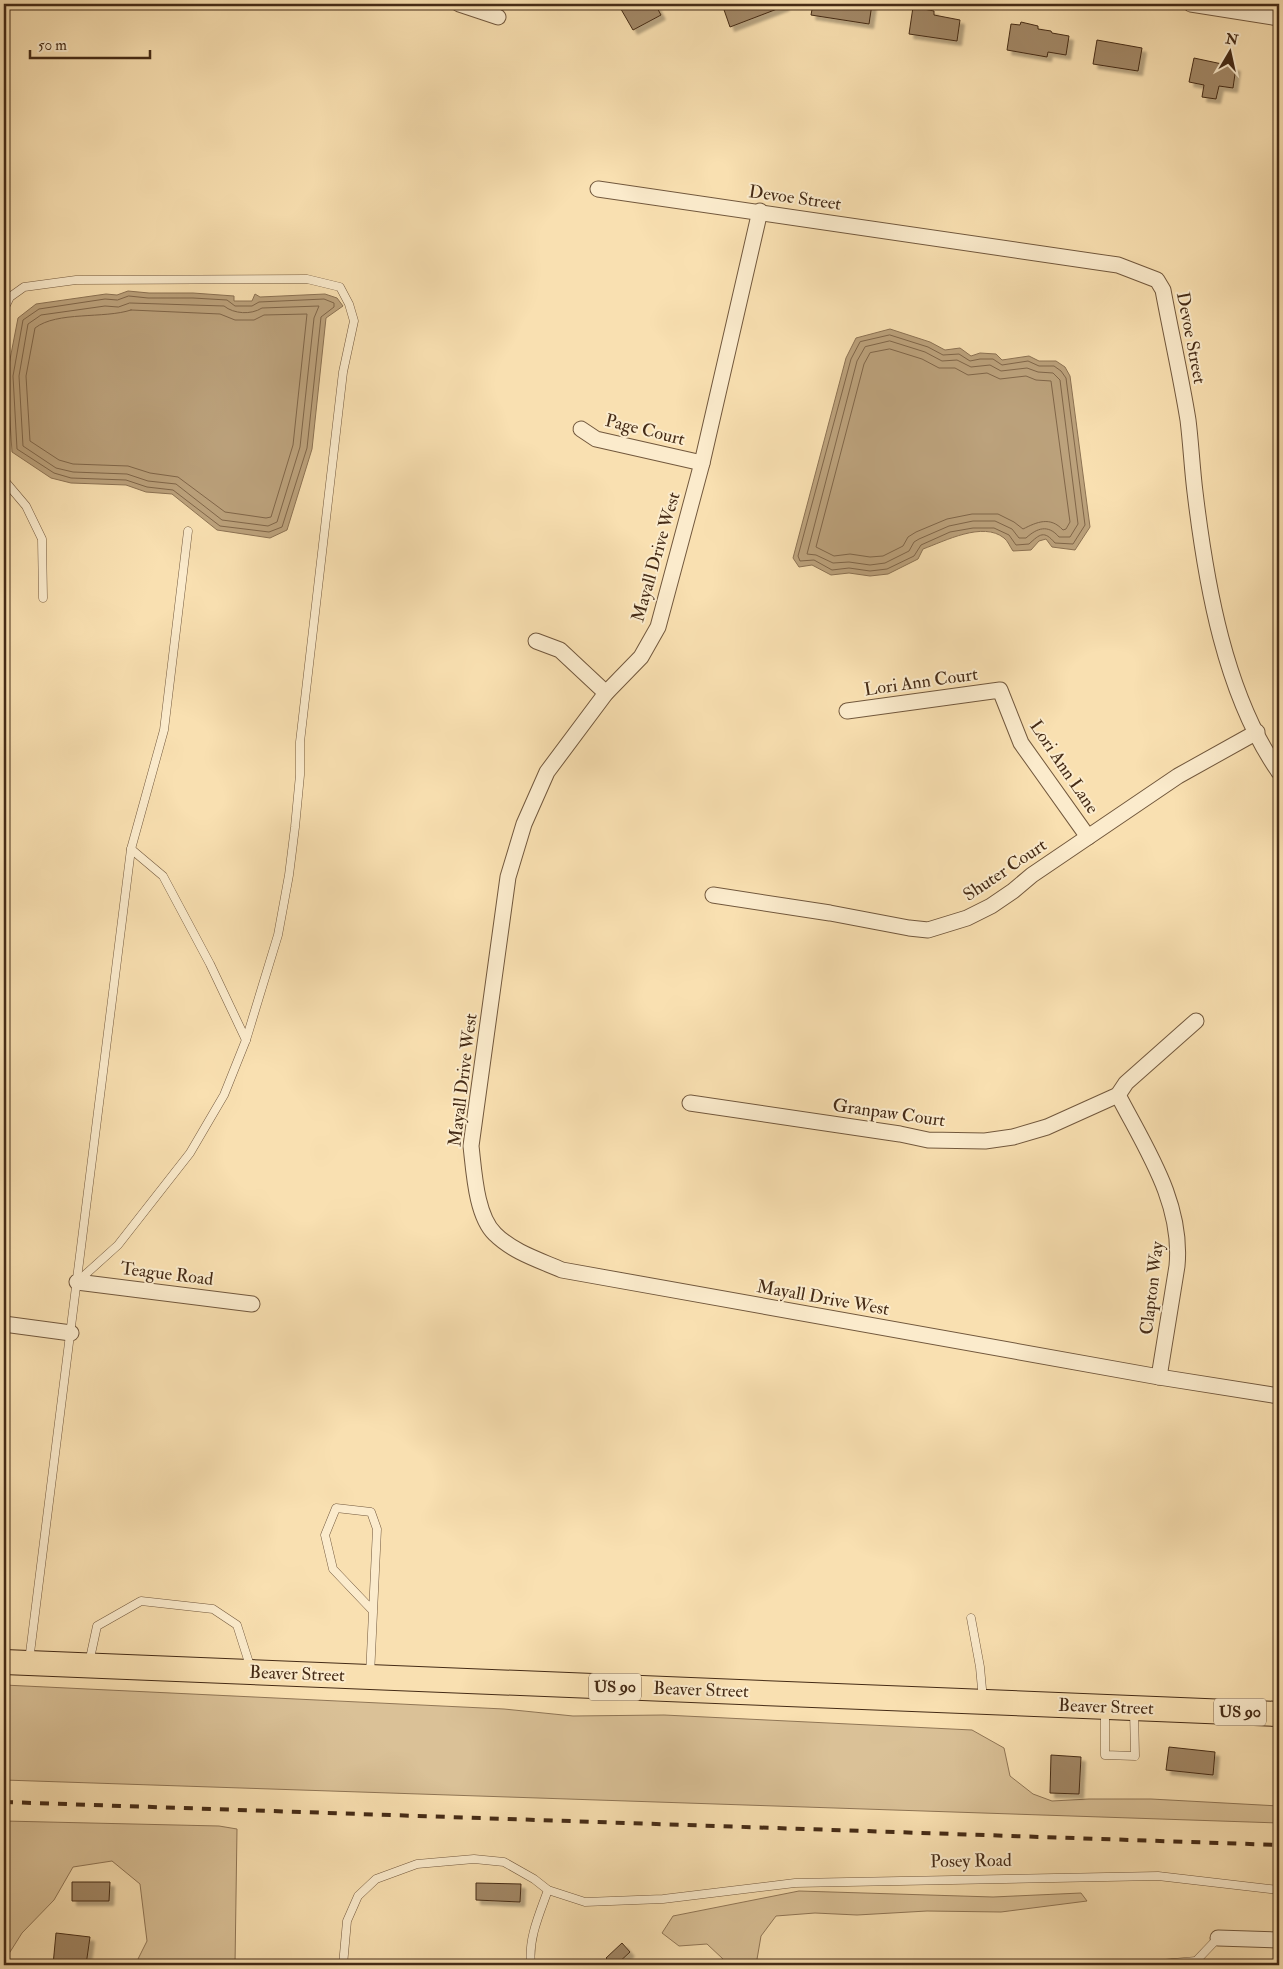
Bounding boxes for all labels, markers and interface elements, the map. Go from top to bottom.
scale bar [30,28,150,60]
north arrow [1206,28,1256,78]
text: N [1223,30,1240,49]
text: 50 m [38,36,67,55]
street label: Devoe Street [747,180,843,216]
street label: Devoe Street [1171,290,1211,386]
street label: Page Court [603,409,687,451]
street label: Mayall Drive West [626,489,686,625]
street label: Lori Ann Court [863,663,979,701]
street label: Lori Ann Lane [1024,716,1104,819]
street label: Shuter Court [959,833,1051,906]
street label: Mayall Drive West [443,1012,483,1148]
street label: Granpaw Court [831,1094,947,1132]
street label: Clapton Way [1135,1239,1169,1336]
street label: Teague Road [119,1257,215,1291]
street label: Mayall Drive West [755,1275,891,1321]
street label: Beaver Street [249,1661,345,1687]
road number: US 90 [589,1674,641,1700]
street label: Beaver Street [653,1677,749,1703]
street label: Beaver Street [1058,1694,1154,1720]
road number: US 90 [1214,1698,1266,1725]
street label: Posey Road [930,1849,1012,1873]

